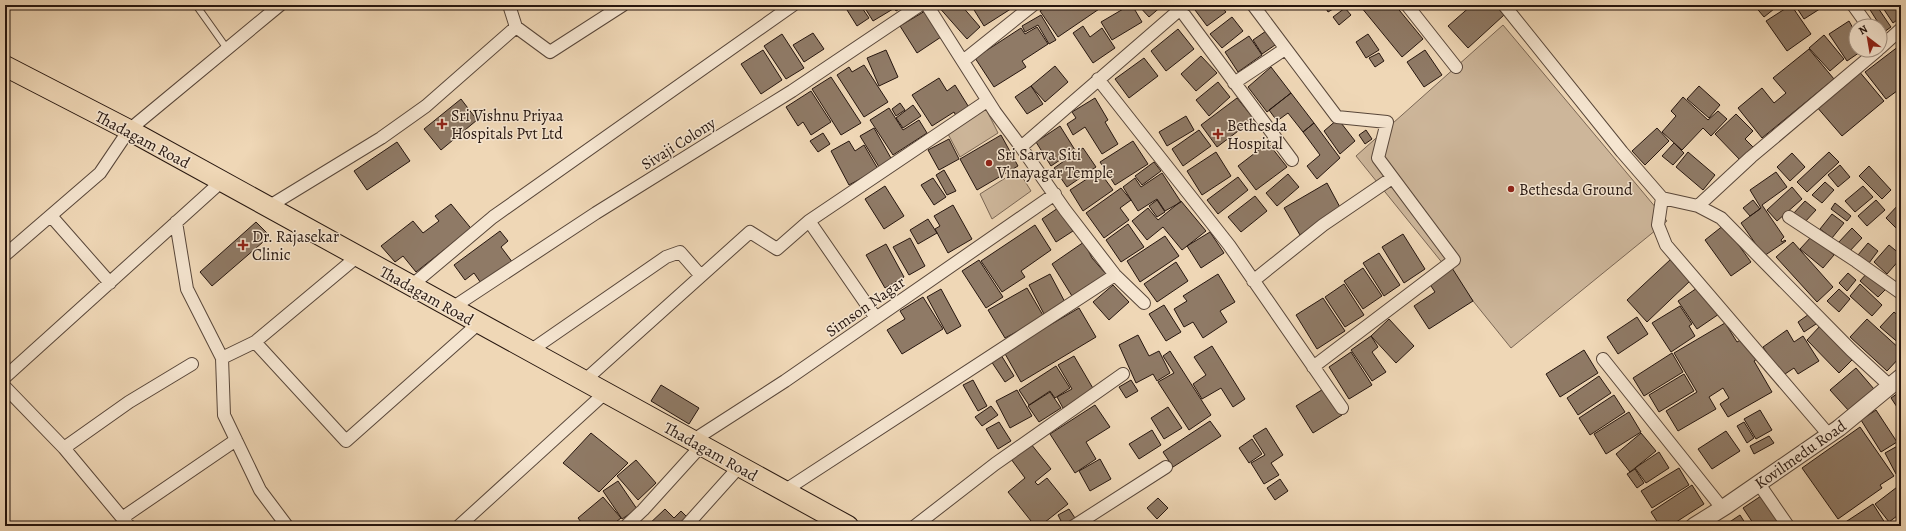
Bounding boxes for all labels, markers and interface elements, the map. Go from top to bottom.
north arrow [1848,18,1888,58]
text: N [1856,21,1870,38]
place label: Sri Vishnu Priyaa Hospitals Pvt Ltd [451,105,564,145]
street label: Thadagam Road [91,106,194,174]
street label: Sivaji Colony [637,112,721,175]
place label: Bethesda Hospital [1227,115,1288,155]
marker: Sri Vishnu Priyaa Hospitals Pvt Ltd [436,118,448,130]
marker: Bethesda Hospital [1212,128,1224,140]
place label: Sri Sarva Siti Vinayagar Temple [996,144,1113,184]
marker: Sri Sarva Siti Vinayagar Temple [984,158,994,168]
place label: Bethesda Ground [1519,179,1633,201]
marker: Bethesda Ground [1506,184,1516,194]
place label: Dr. Rajasekar Clinic [252,226,339,266]
marker: Dr. Rajasekar Clinic [237,239,249,251]
street label: Thadagam Road [376,261,478,331]
street label: Simson Nagar [821,271,910,342]
street label: Kovilmedu Road [1750,415,1851,495]
street label: Thadagam Road [660,417,762,487]

